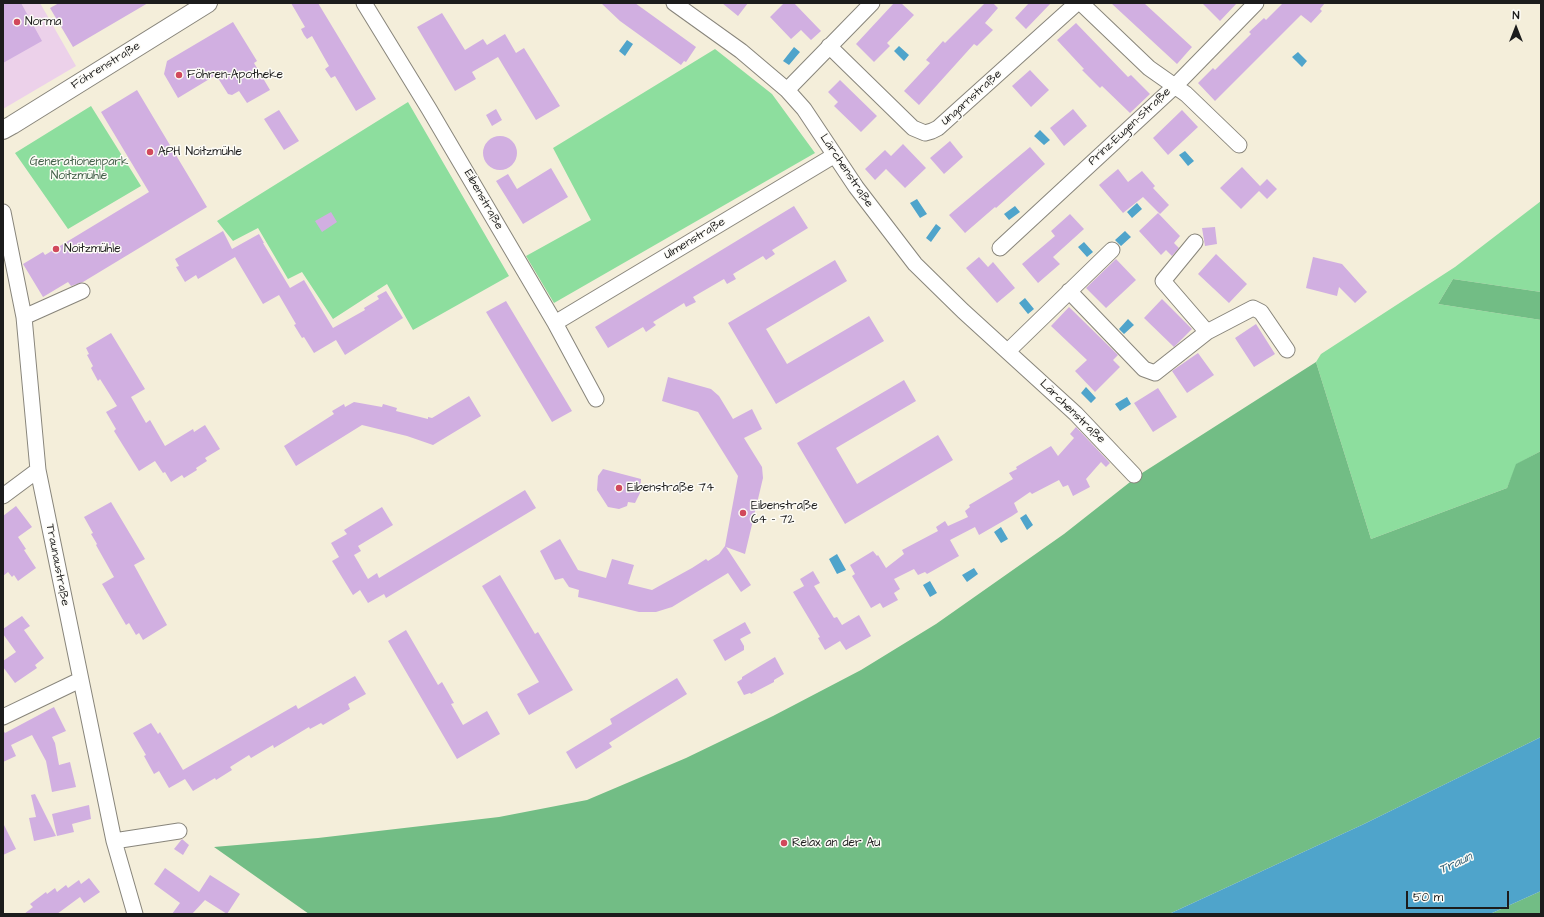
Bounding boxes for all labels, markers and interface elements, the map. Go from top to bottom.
north arrow [1496,8,1536,48]
text: N [1513,8,1519,23]
place label: Norma [25,15,61,29]
marker: Norma [12,17,22,27]
street label: Föhrenstraße [69,39,143,93]
street label: Ungarnstraße [939,67,1005,129]
place label: Föhren-Apotheke [187,68,283,82]
marker: Föhren-Apotheke [174,70,184,80]
street label: Prinz-Eugen-Straße [1086,85,1174,169]
street label: Lärchenstraße [816,131,876,211]
place label: APH Noitzmühle [158,145,242,159]
marker: APH Noitzmühle [145,147,155,157]
park label: Generationenpark Noitzmühle [30,155,128,183]
street label: Eibenstraße [460,167,506,233]
street label: Ulmenstraße [662,215,728,263]
place label: Noitzmühle [64,242,121,256]
marker: Noitzmühle [51,244,61,254]
street label: Lärchenstraße [1036,377,1108,447]
place label: Eibenstraße 74 [627,481,714,495]
marker: Eibenstraße 74 [614,483,624,493]
place label: Eibenstraße 64 - 72 [751,499,818,527]
marker: Eibenstraße 64 - 72 [738,508,748,518]
street label: Traunaustraße [42,523,72,607]
place label: Relax an der Au [792,836,880,850]
marker: Relax an der Au [779,838,789,848]
water label: Traun [1437,850,1475,878]
scale bar [1408,883,1511,909]
text: 50 m [1413,889,1443,906]

